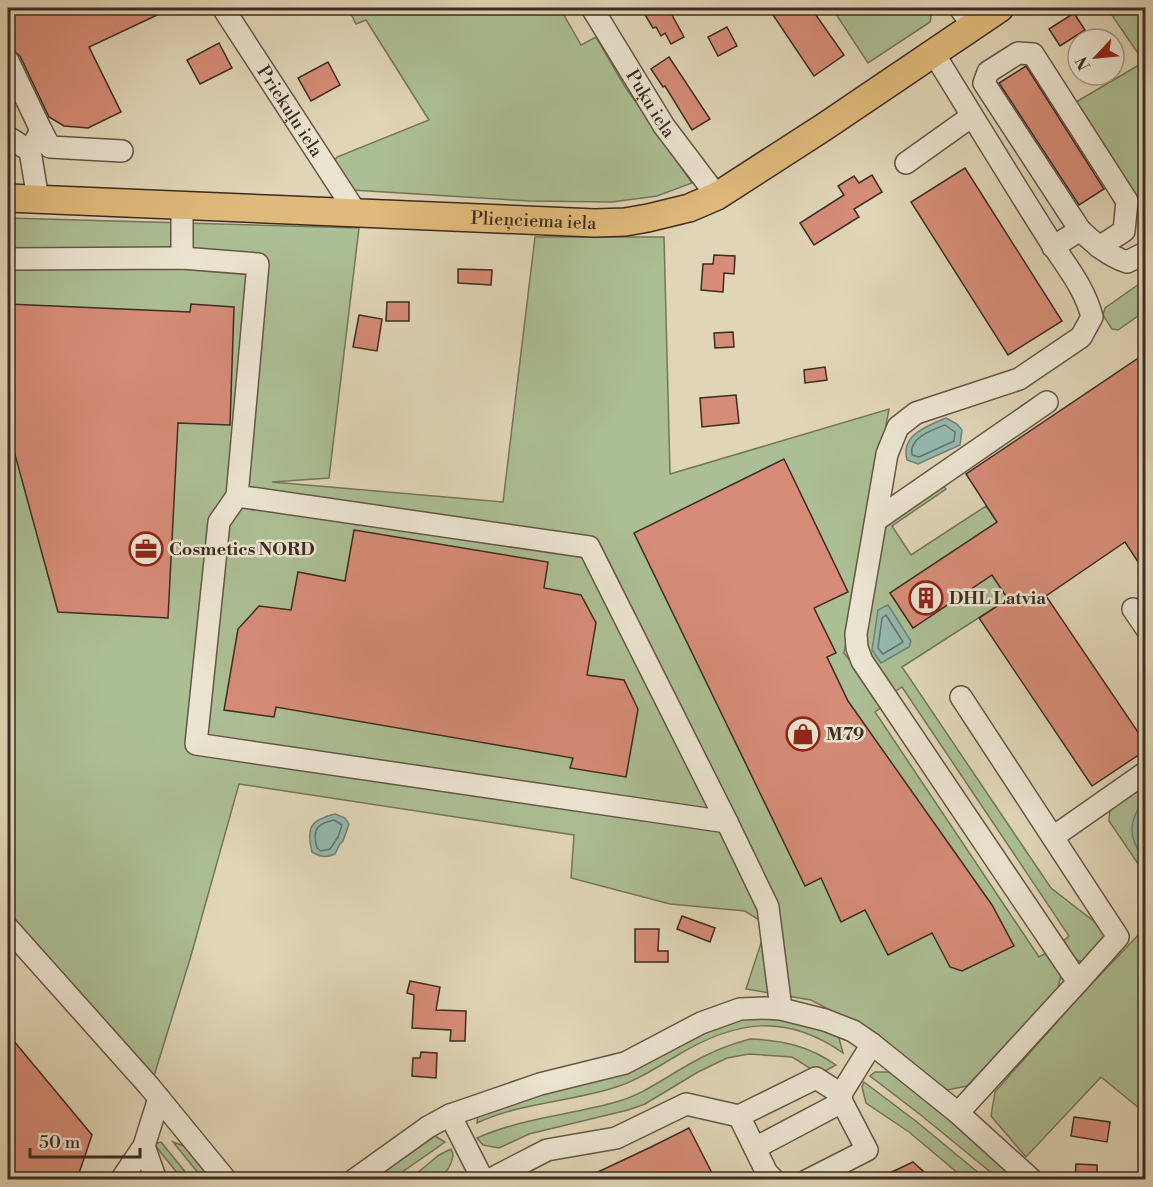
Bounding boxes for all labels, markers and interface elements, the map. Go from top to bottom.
north arrow [1066,27,1126,87]
text: N [1072,53,1095,73]
street label: Priekuļu iela [252,61,329,162]
street label: Puķu iela [621,65,681,143]
street label: Plieņciema iela [470,206,598,235]
office icon: Cosmetics NORD [128,531,164,567]
place label: Cosmetics NORD [169,538,315,561]
building icon: DHL Latvia [908,580,944,616]
place label: DHL Latvia [949,587,1046,610]
shop icon: M79 [785,716,821,752]
place label: M79 [826,723,864,746]
scale bar [30,1121,140,1159]
text: 50 m [39,1131,81,1154]

